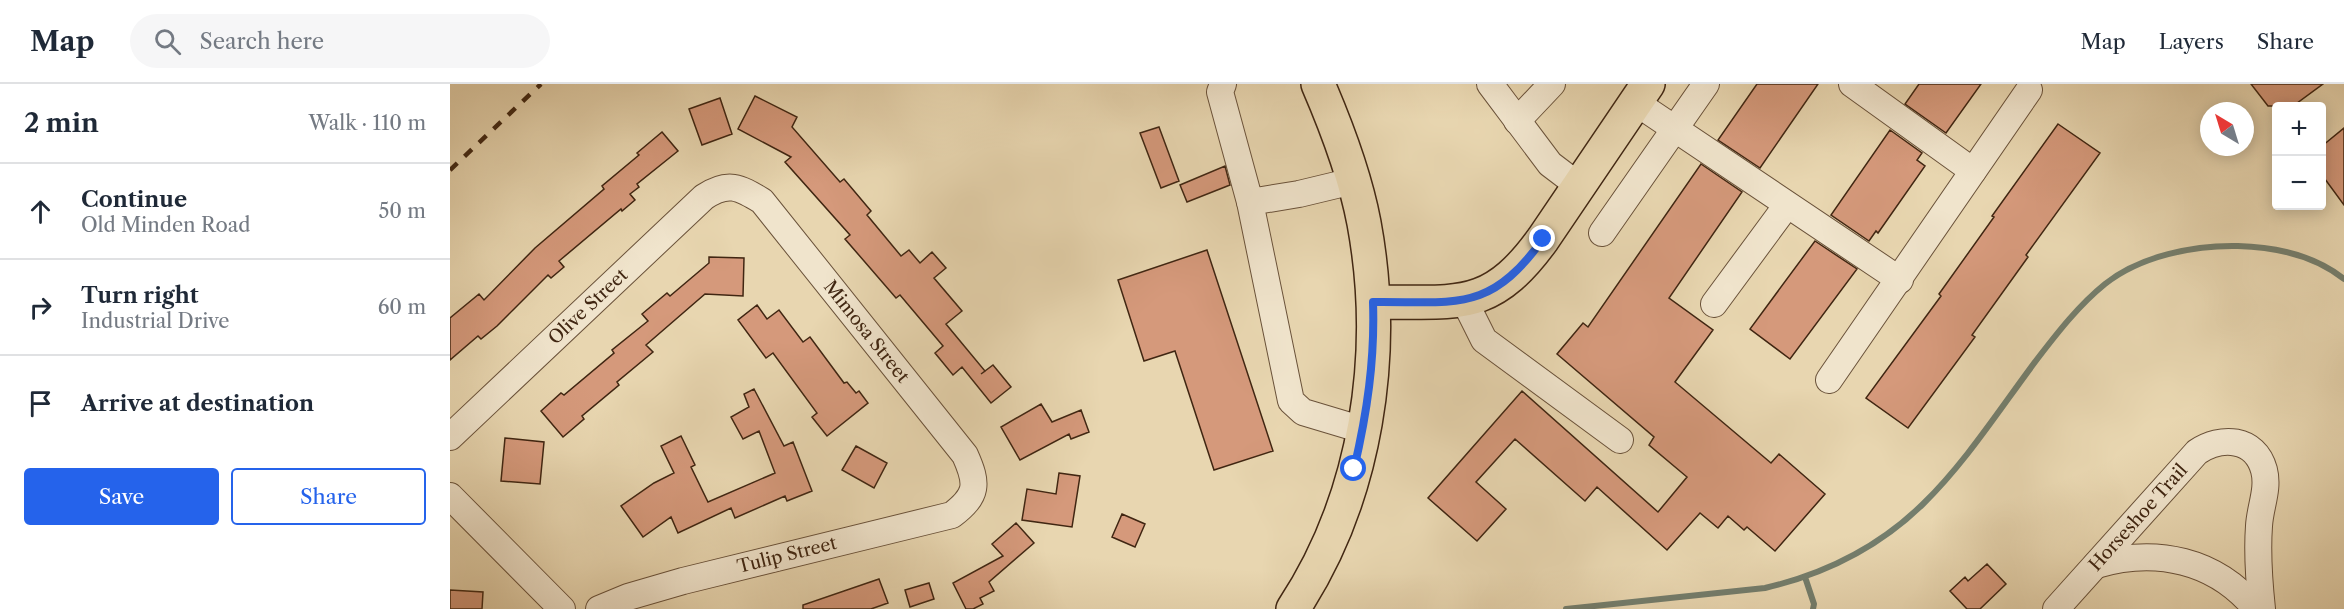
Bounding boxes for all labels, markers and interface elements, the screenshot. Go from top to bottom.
search box [130,14,550,68]
text: Map [30,24,94,58]
icon: search [151,25,184,58]
text: Search here [199,28,324,55]
text: Map [2081,29,2126,54]
text: Layers [2159,29,2224,54]
text: Share [2257,29,2314,54]
north arrow [2200,102,2254,156]
map controls [2272,102,2326,210]
button: + [2272,102,2326,156]
text: 2 min [24,107,99,139]
text: Walk · 110 m [309,111,426,135]
button: − [2272,156,2326,210]
text: Continue [81,186,187,213]
icon: ahead [24,195,57,228]
text: 50 m [379,199,426,223]
text: Old Minden Road [81,213,250,237]
route end [1529,225,1555,251]
street label: Olive Street [544,263,633,349]
street label: Mimosa Street [819,276,914,388]
text: Turn right [81,282,199,309]
icon: right [24,291,57,324]
text: 60 m [378,295,426,319]
text: Industrial Drive [81,309,230,333]
icon: arrive [24,387,57,420]
text: Arrive at destination [81,390,314,417]
route start [1340,455,1366,481]
street label: Horseshoe Trail [2084,459,2192,576]
button: Save [24,468,219,525]
button: Share [231,468,426,525]
street label: Tulip Street [735,532,840,578]

